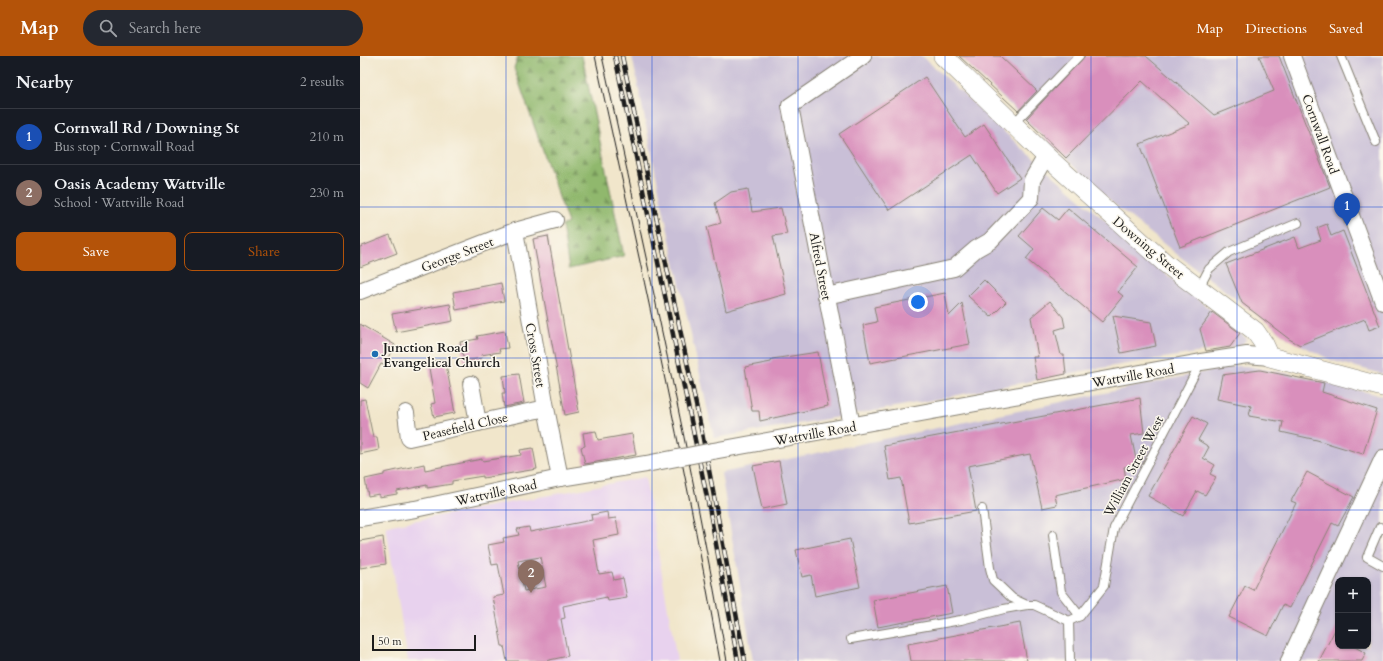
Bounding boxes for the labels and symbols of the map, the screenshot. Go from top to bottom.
street label: Cornwall Road [1297,92,1343,177]
pin: 1 [1334,193,1360,226]
street label: Downing Street [1109,212,1188,283]
street label: Alfred Street [805,231,835,302]
street label: George Street [419,233,496,277]
your location [908,292,928,312]
street label: Cross Street [520,322,550,389]
place label: Junction Road Evangelical Church [381,339,500,372]
marker: Junction Road Evangelical Church [370,349,380,359]
street label: Wattville Road [1090,360,1176,392]
street label: Peasefield Close [421,408,510,446]
street label: William Street West [1099,413,1168,521]
street label: Wattville Road [772,418,858,450]
street label: Wattville Road [453,476,539,511]
pin: 2 [518,560,544,593]
scale bar [372,633,476,652]

